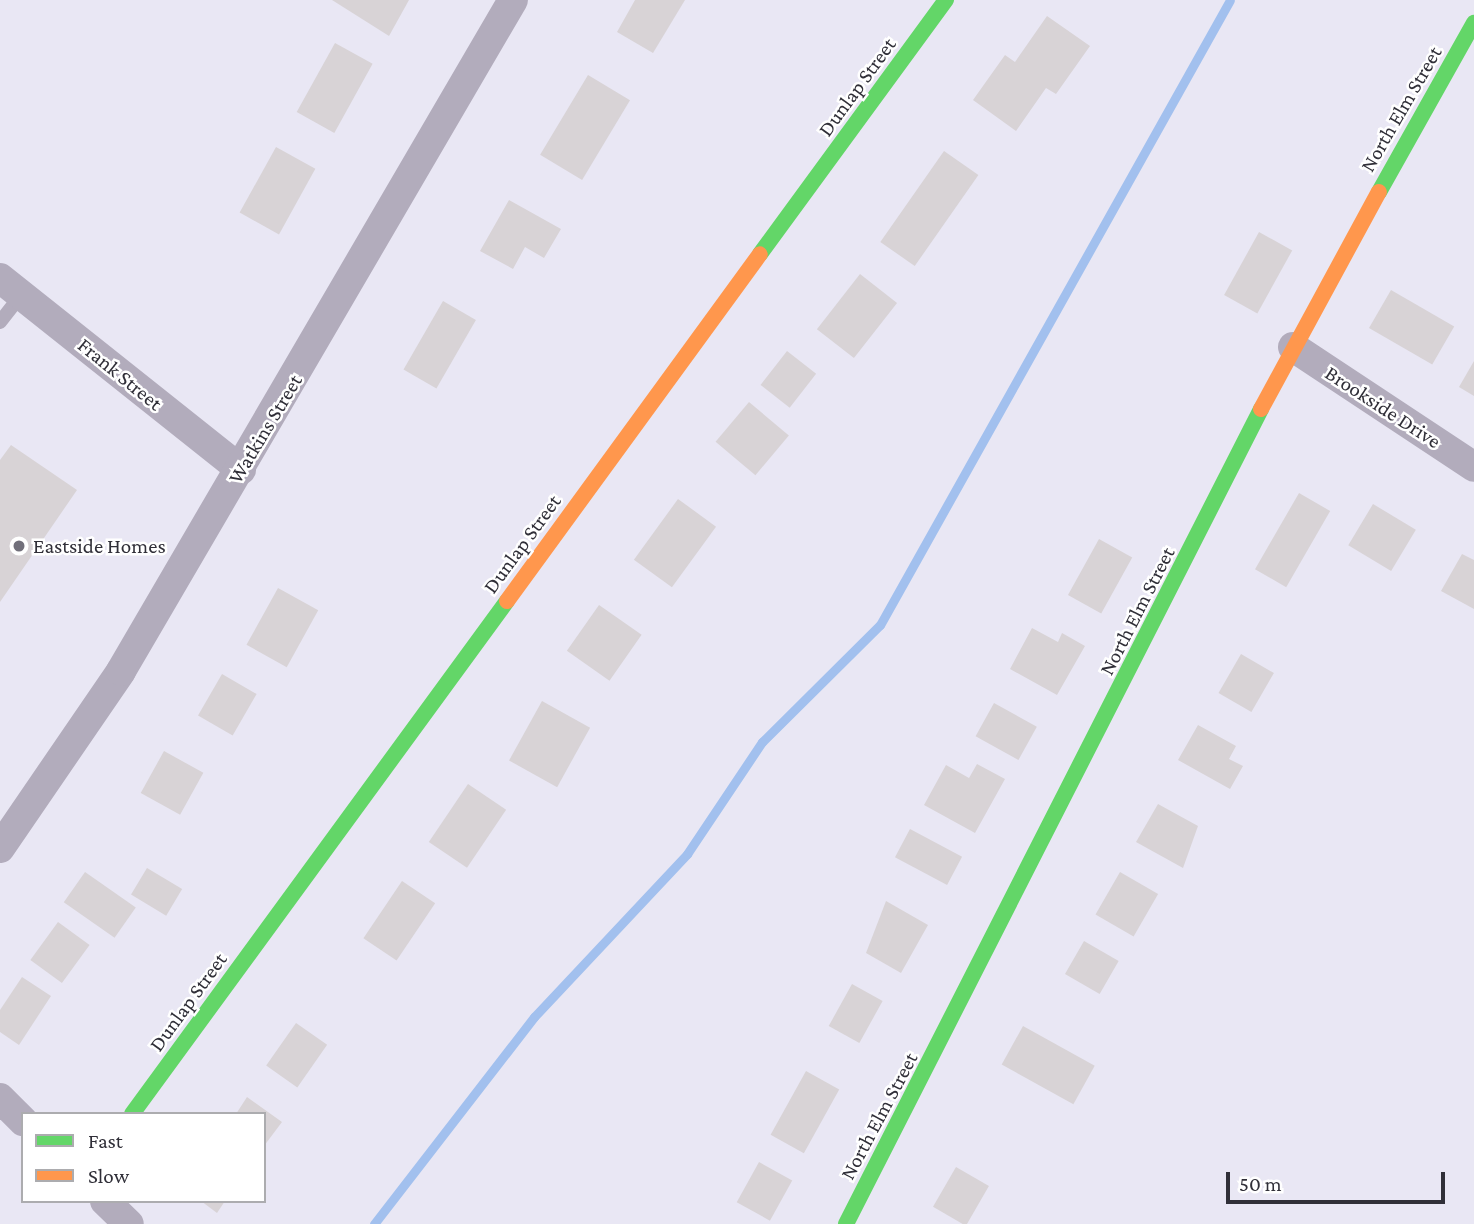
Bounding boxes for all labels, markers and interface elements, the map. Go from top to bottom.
street label: Dunlap Street [813,33,901,141]
street label: North Elm Street [1355,42,1447,176]
street label: Frank Street [73,332,167,416]
street label: Brookside Drive [1320,360,1446,454]
street label: Watkins Street [222,370,308,488]
street label: Dunlap Street [478,490,566,598]
place label: Eastside Homes [33,533,166,559]
marker: Eastside Homes [11,538,27,554]
street label: North Elm Street [1094,543,1180,679]
street label: Dunlap Street [144,948,232,1056]
street label: North Elm Street [835,1048,923,1184]
legend [21,1112,266,1203]
text: Fast [88,1129,123,1153]
scale bar [1229,1158,1448,1202]
text: Slow [88,1164,129,1188]
text: 50 m [1239,1172,1282,1196]

